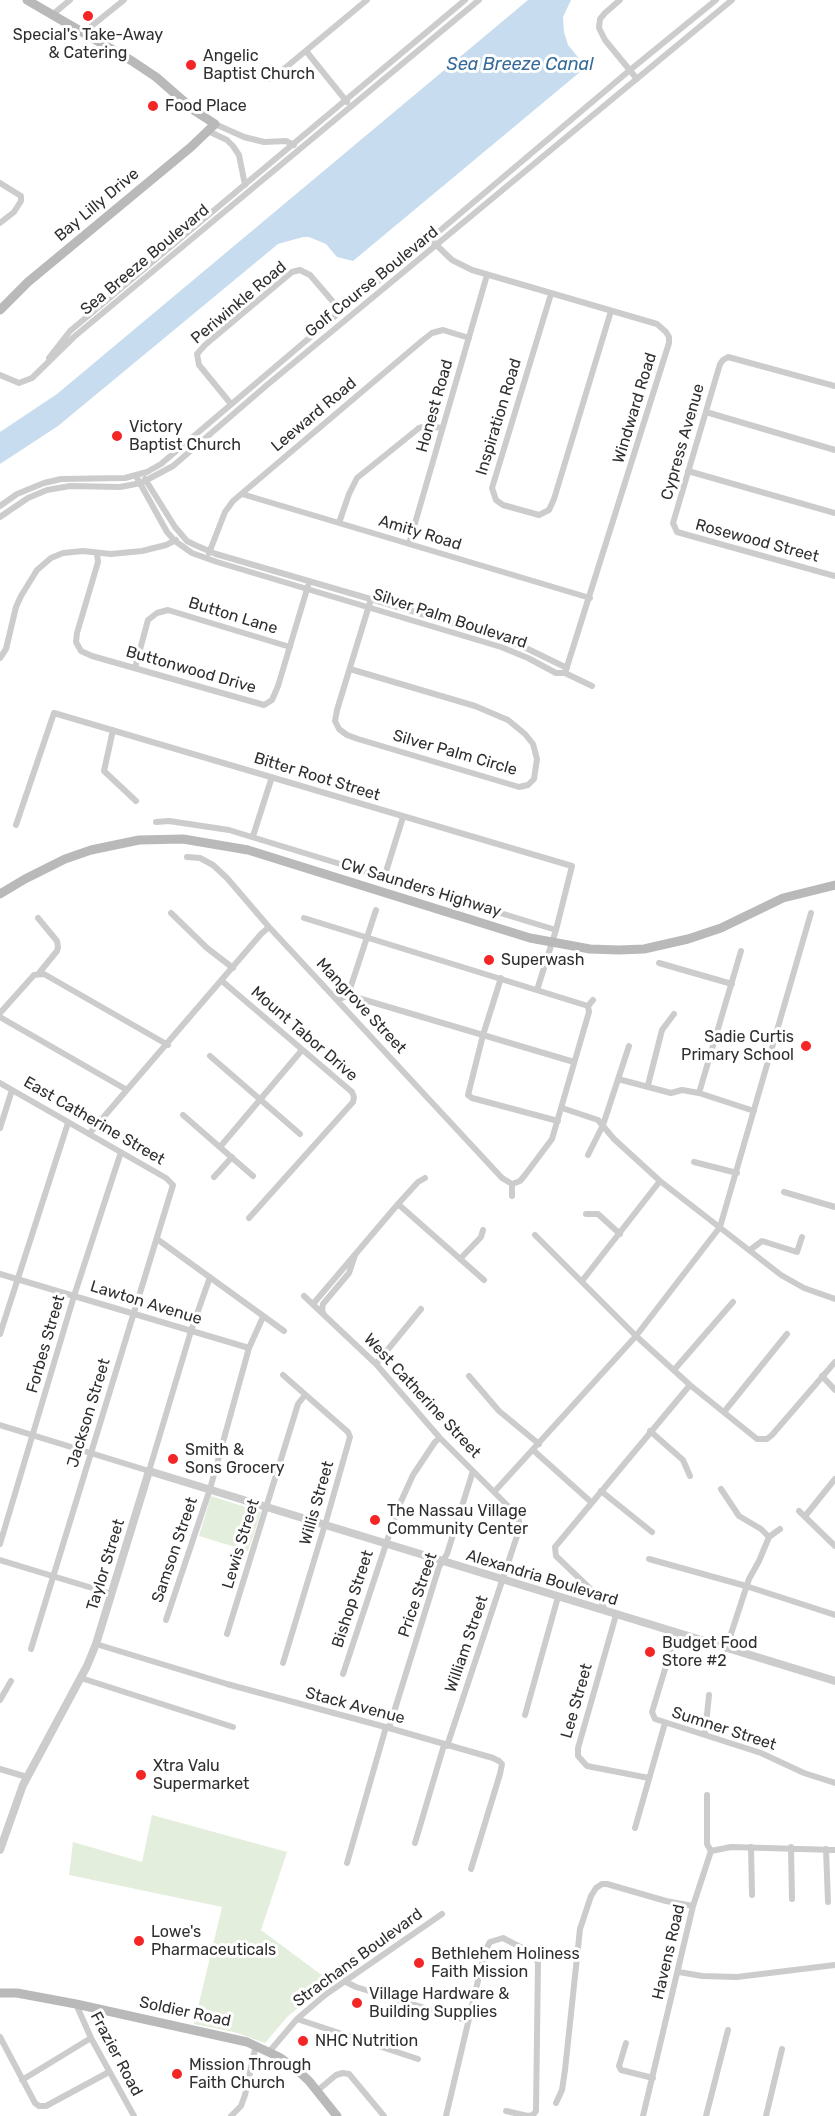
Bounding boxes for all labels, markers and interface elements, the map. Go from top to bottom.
marker: Special's Take-Away & Catering [81,9,95,23]
place label: Special's Take-Away & Catering [13,25,163,63]
place label: Angelic Baptist Church [203,46,315,84]
water label: Sea Breeze Canal [446,54,594,76]
marker: Angelic Baptist Church [184,58,198,72]
place label: Food Place [165,96,247,116]
marker: Food Place [146,99,160,113]
street label: Bay Lilly Drive [51,164,143,246]
street label: Sea Breeze Boulevard [77,201,213,319]
street label: Golf Course Boulevard [302,222,442,342]
street label: Periwinkle Road [187,258,291,348]
street label: Windward Road [609,350,661,466]
street label: Inspiration Road [472,356,526,478]
street label: Honest Road [413,357,457,455]
street label: Leeward Road [268,374,360,456]
street label: Cypress Avenue [657,382,709,502]
place label: Victory Baptist Church [129,417,241,455]
marker: Victory Baptist Church [110,429,124,443]
street label: Amity Road [376,511,464,555]
street label: Rosewood Street [693,515,821,567]
street label: Silver Palm Boulevard [370,585,530,653]
street label: Button Lane [186,593,280,639]
street label: Buttonwood Drive [124,642,258,698]
street label: Silver Palm Circle [391,726,519,780]
street label: Bitter Root Street [251,749,383,805]
street label: CW Saunders Highway [338,854,504,922]
place label: Superwash [501,950,584,970]
marker: Superwash [482,953,496,967]
street label: Mangrove Street [312,954,410,1058]
street label: Mount Tabor Drive [247,982,361,1086]
place label: Sadie Curtis Primary School [681,1027,794,1065]
marker: Sadie Curtis Primary School [799,1039,813,1053]
street label: East Catherine Street [20,1073,168,1169]
street label: Lawton Avenue [88,1277,204,1329]
street label: Forbes Street [23,1293,69,1395]
street label: West Catherine Street [359,1330,485,1462]
street label: Jackson Street [63,1356,115,1470]
place label: Smith & Sons Grocery [185,1440,285,1478]
marker: Smith & Sons Grocery [166,1452,180,1466]
street label: Willis Street [296,1459,338,1547]
street label: Samson Street [148,1495,202,1605]
street label: Lewis Street [218,1497,264,1591]
place label: The Nassau Village Community Center [387,1501,528,1539]
marker: The Nassau Village Community Center [368,1513,382,1527]
street label: Taylor Street [83,1517,129,1613]
street label: Alexandria Boulevard [464,1546,620,1610]
street label: Bishop Street [328,1548,378,1650]
street label: Price Street [395,1550,441,1640]
street label: William Street [441,1593,493,1695]
place label: Budget Food Store #2 [662,1633,758,1671]
marker: Budget Food Store #2 [643,1645,657,1659]
street label: Lee Street [557,1661,597,1741]
street label: Stack Avenue [303,1684,407,1728]
street label: Sumner Street [669,1703,779,1755]
place label: Xtra Valu Supermarket [153,1756,249,1794]
marker: Xtra Valu Supermarket [134,1768,148,1782]
street label: Havens Road [649,1902,689,2002]
street label: Strachans Boulevard [290,1905,426,2011]
place label: Lowe's Pharmaceuticals [151,1922,276,1960]
marker: Lowe's Pharmaceuticals [132,1934,146,1948]
place label: Bethlehem Holiness Faith Mission [431,1944,580,1982]
marker: Bethlehem Holiness Faith Mission [412,1956,426,1970]
place label: Village Hardware & Building Supplies [369,1984,509,2022]
street label: Soldier Road [137,1993,233,2031]
marker: Village Hardware & Building Supplies [350,1996,364,2010]
street label: Frazier Road [86,2009,146,2099]
place label: NHC Nutrition [315,2031,418,2051]
marker: NHC Nutrition [296,2034,310,2048]
place label: Mission Through Faith Church [189,2055,311,2093]
marker: Mission Through Faith Church [170,2067,184,2081]

